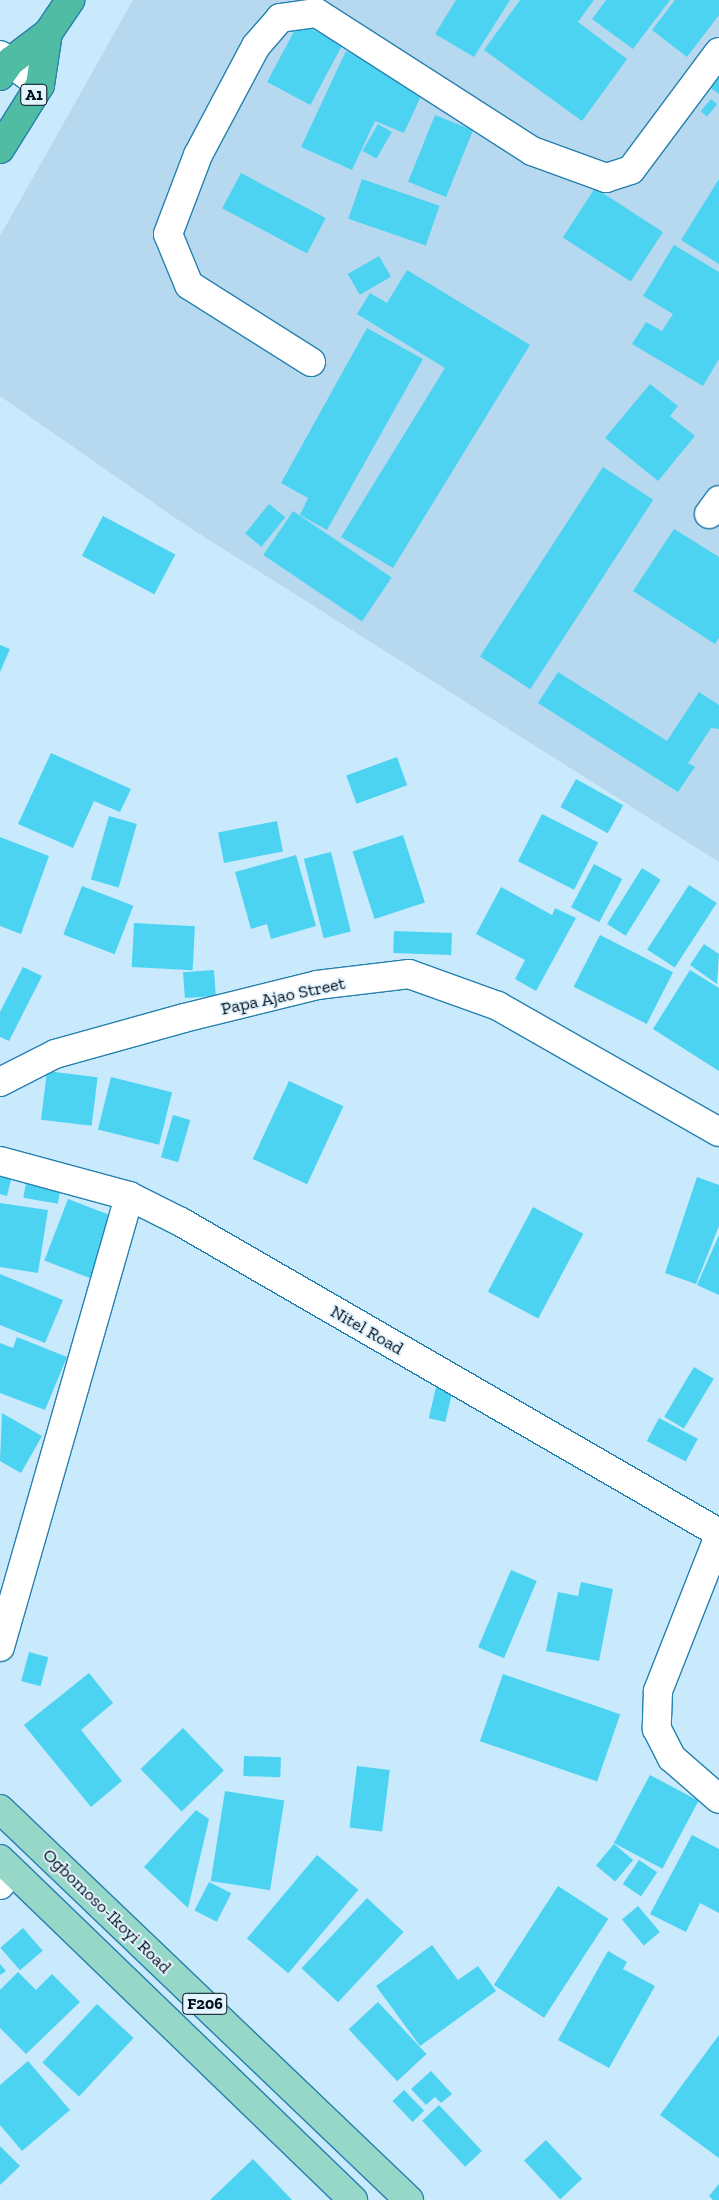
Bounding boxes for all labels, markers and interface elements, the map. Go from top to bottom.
road number: A1 [20,82,48,108]
street label: Papa Ajao Street [219,972,347,1020]
street label: Nitel Road [327,1300,407,1360]
street label: Ogbomoso-Ikoyi Road [38,1844,176,1978]
road number: F206 [181,1990,229,2018]

